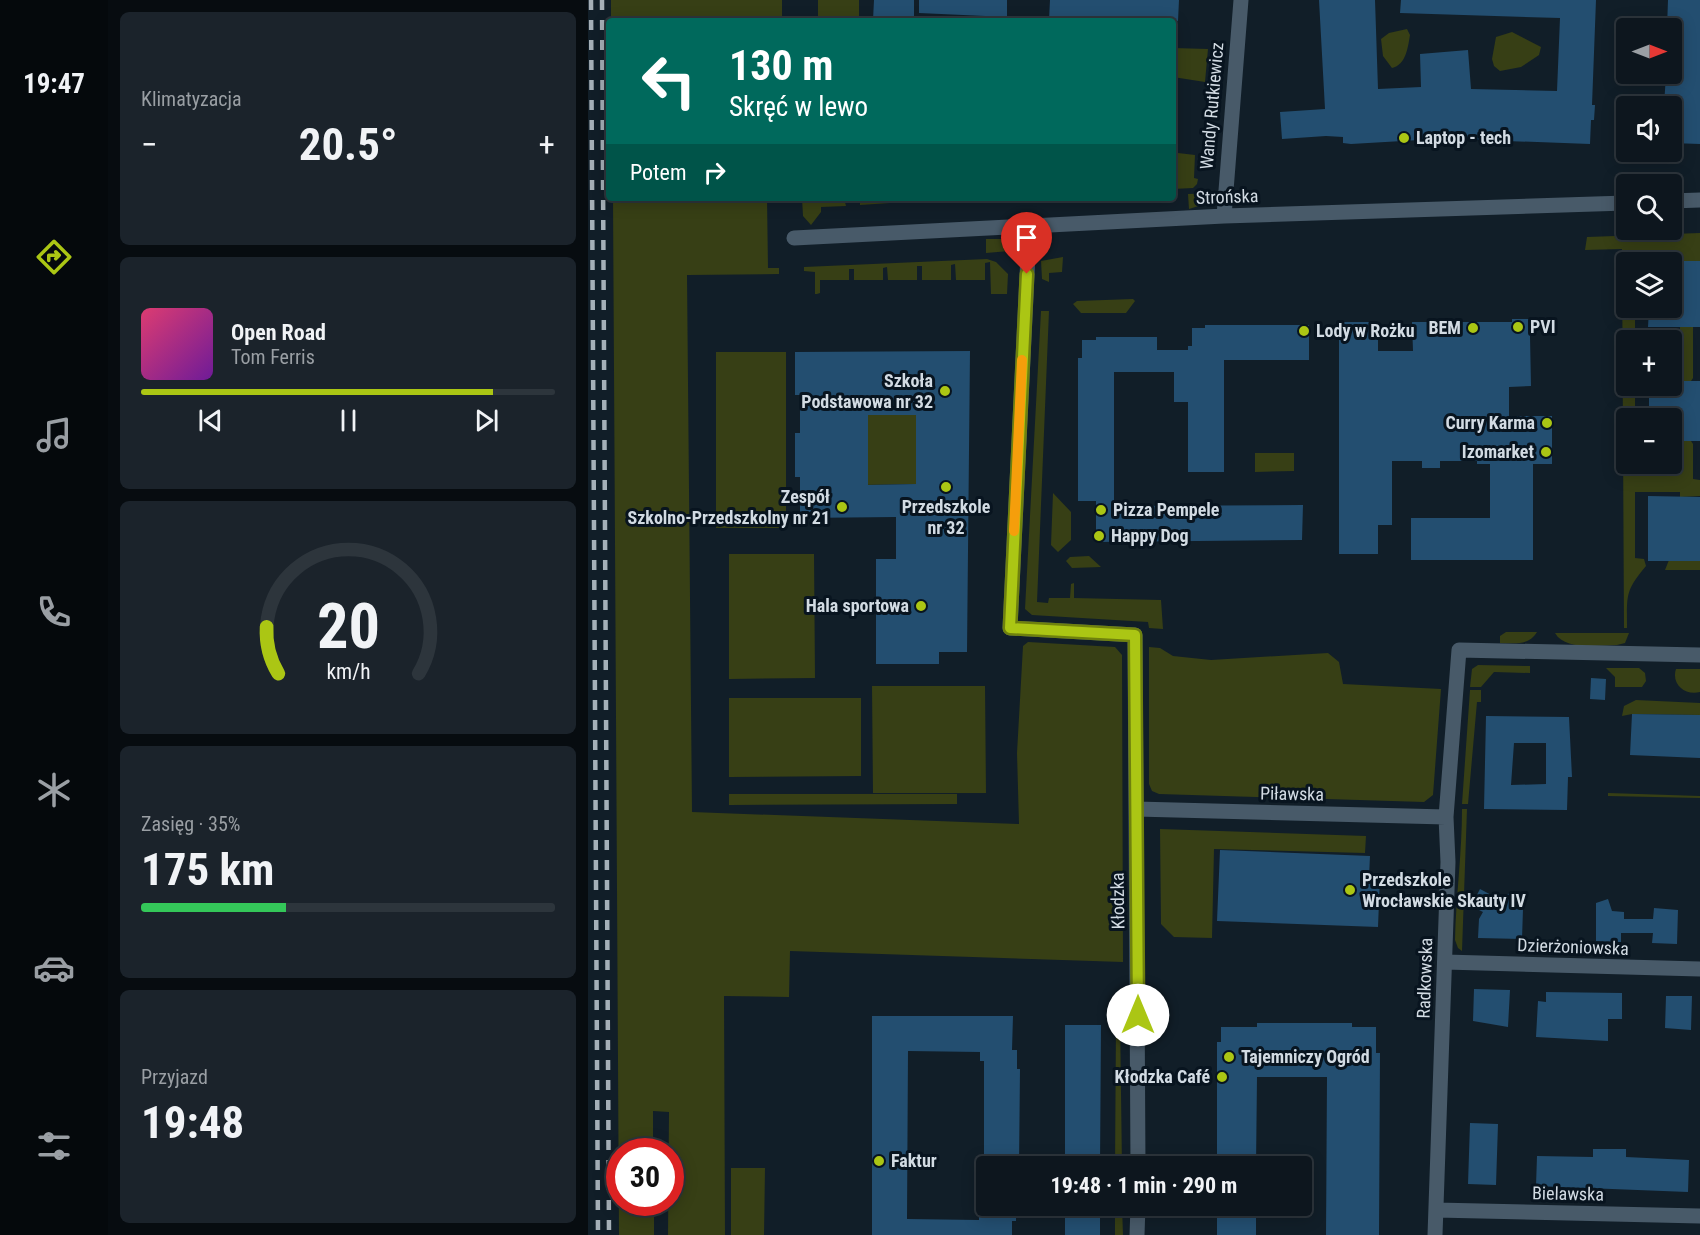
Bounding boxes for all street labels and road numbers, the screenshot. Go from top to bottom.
street label: Wandy Rutkiewicz [1195,41,1228,170]
street label: Strońska [1195,185,1259,208]
street label: Piławska [1260,782,1324,805]
street label: Kłodzka [1107,872,1128,930]
street label: Dzierżoniowska [1517,934,1629,959]
street label: Radkowska [1413,937,1436,1019]
street label: Bielawska [1532,1182,1604,1205]

